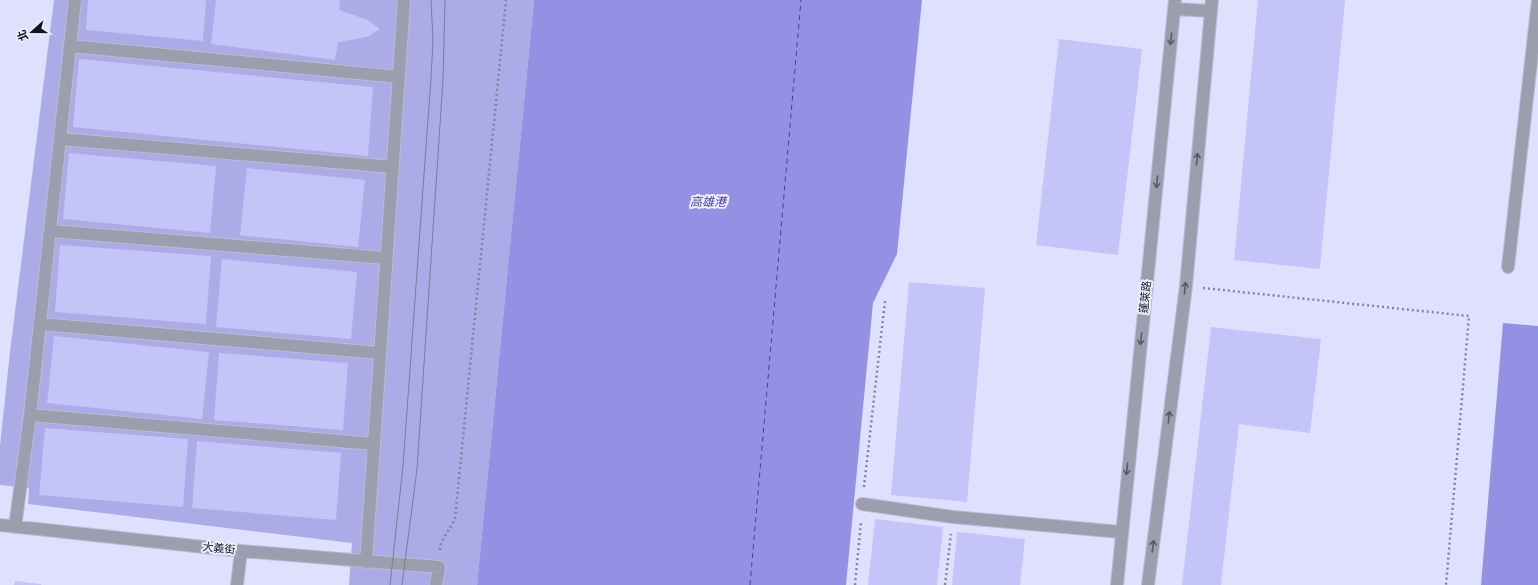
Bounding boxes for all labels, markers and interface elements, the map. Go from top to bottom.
north arrow [12,12,52,52]
text: 北 [15,28,31,43]
one-way arrow [1168,32,1175,45]
one-way arrow [1193,153,1201,166]
one-way arrow [1153,175,1161,188]
water label: 高雄港 [690,195,728,209]
street label: 蓬萊路 [1137,280,1154,314]
one-way arrow [1181,282,1189,295]
one-way arrow [1137,332,1144,345]
one-way arrow [1165,411,1173,424]
one-way arrow [1124,462,1131,475]
street label: 大義街 [202,540,236,557]
one-way arrow [1149,540,1157,553]

